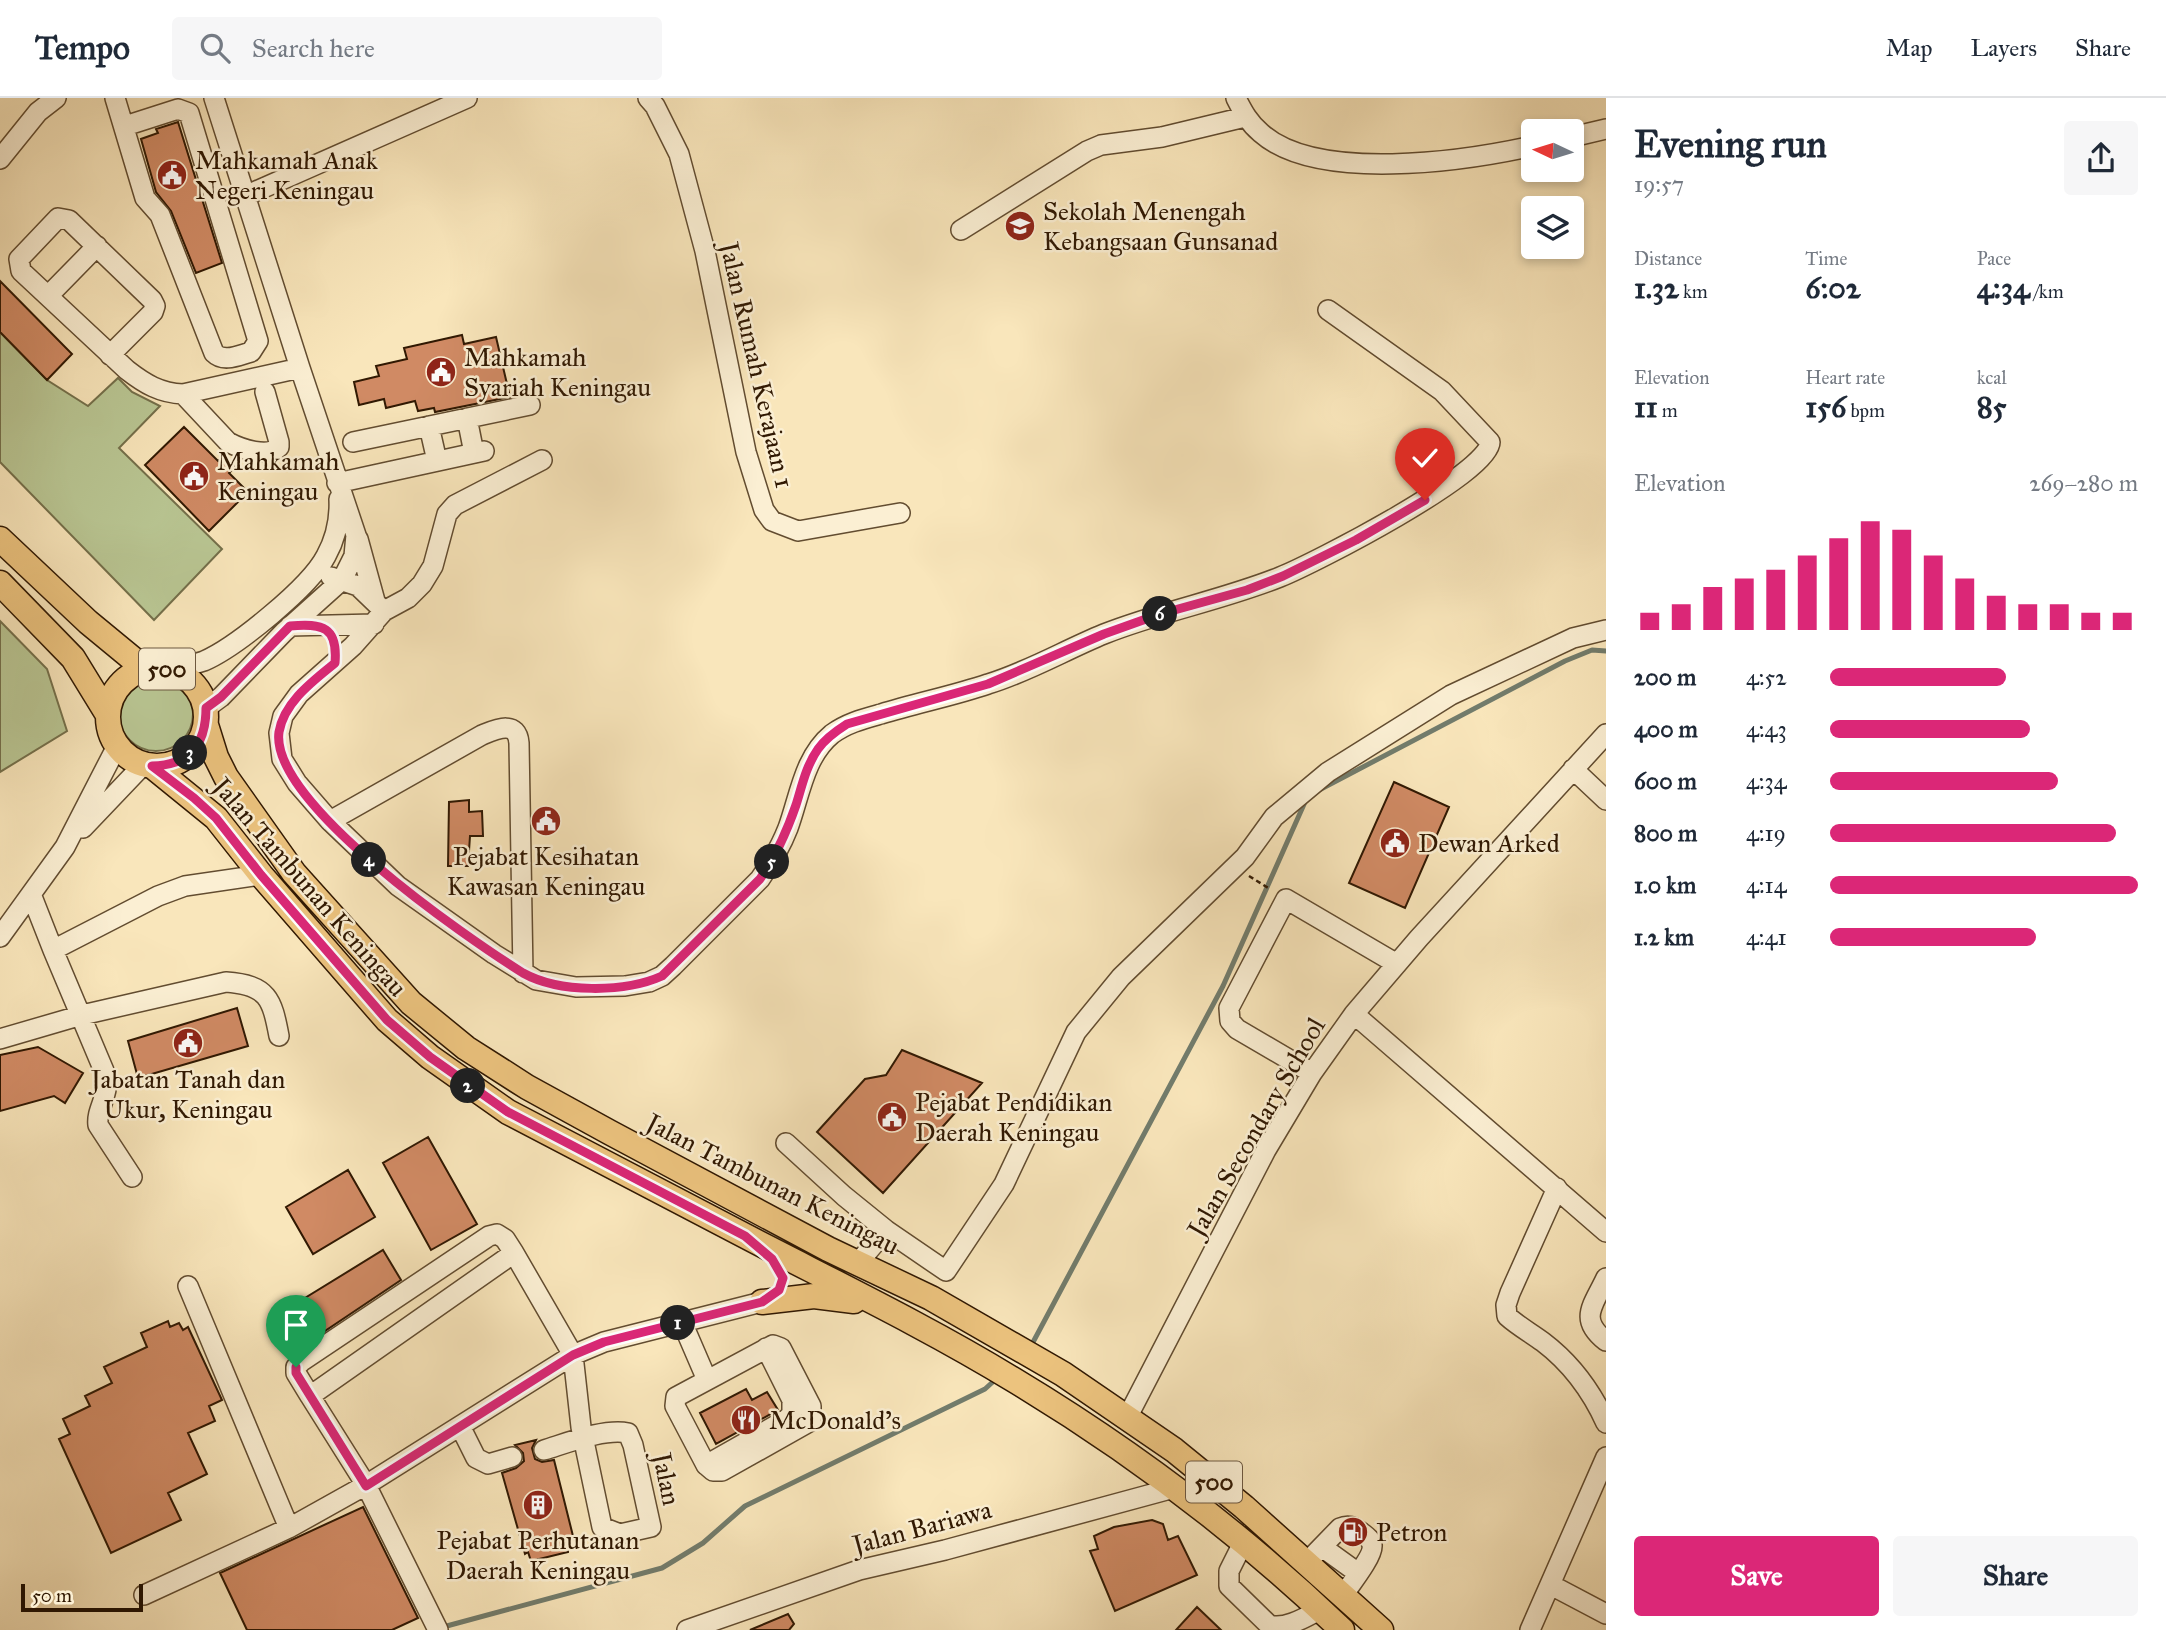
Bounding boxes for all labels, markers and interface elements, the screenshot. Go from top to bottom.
search box [172,17,662,80]
text: Tempo [35,28,130,68]
icon: search [196,29,234,67]
text: Search here [252,32,375,64]
text: Map [1886,33,1933,63]
text: Layers [1971,33,2037,63]
text: Share [2075,33,2131,63]
north arrow [1521,119,1584,182]
map controls [1521,119,1584,259]
text: Evening run [1634,121,1827,167]
button: share [2064,121,2138,195]
place label: Mahkamah Anak Negeri Keningau [195,144,379,206]
public building icon: Mahkamah Anak Negeri Keningau [155,158,189,192]
text: 19:57 [1634,170,1684,198]
place label: Sekolah Menengah Kebangsaan Gunsanad [1043,195,1278,257]
button: layers [1521,196,1584,259]
school or university icon: Sekolah Menengah Kebangsaan Gunsanad [1003,209,1037,243]
street label: Jalan Rumah Kerajaan 1 [712,236,801,491]
text: Distance [1634,247,1702,270]
text: Time [1805,247,1847,270]
text: Pace [1977,247,2011,270]
text: 1.32 [1634,270,1679,306]
text: 6:02 [1805,270,1861,306]
text: 4:34 [1977,270,2030,306]
text: km [1679,280,1708,303]
text: /km [2030,280,2064,303]
place label: Mahkamah Syariah Keningau [464,341,651,403]
public building icon: Mahkamah Syariah Keningau [424,355,458,389]
text: Elevation [1634,366,1709,389]
text: Heart rate [1805,366,1885,389]
text: kcal [1977,366,2007,389]
text: 11 [1634,389,1658,425]
text: 156 [1805,389,1846,425]
text: 85 [1977,389,2007,425]
text: m [1658,399,1678,422]
text: bpm [1846,399,1885,422]
pin [1395,428,1455,500]
icon: check [1406,439,1444,477]
place label: Mahkamah Keningau [217,445,340,507]
public building icon: Mahkamah Keningau [177,459,211,493]
text: Elevation [1634,469,1725,497]
text: 269–280 m [2029,469,2138,497]
pin: 6 [1142,596,1178,632]
text: 6 [1155,602,1164,625]
road number: 500 [139,648,195,690]
text: 200 m [1634,663,1696,691]
text: 4:52 [1746,663,1787,691]
text: 400 m [1634,715,1698,743]
text: 4:43 [1746,715,1787,743]
pin: 3 [172,736,208,770]
text: 3 [186,741,193,764]
text: 600 m [1634,767,1697,795]
text: 4:34 [1746,767,1787,795]
street label: Jalan Tambunan Keningau [204,769,414,1003]
public building icon: Pejabat Kesihatan Kawasan Keningau [529,804,563,838]
text: 800 m [1634,819,1697,847]
text: 4:19 [1746,819,1786,847]
public building icon: Dewan Arked [1378,826,1412,860]
place label: Dewan Arked [1418,827,1560,859]
place label: Pejabat Kesihatan Kawasan Keningau [447,840,645,902]
pin: 4 [352,842,386,878]
pin: 5 [754,844,790,880]
text: 4 [363,848,374,871]
text: 5 [767,850,776,873]
text: 1.0 km [1634,871,1696,899]
text: 4:14 [1746,871,1787,899]
text: 1.2 km [1634,923,1694,951]
text: 4:41 [1746,923,1787,951]
street label: Jalan Secondary School [1179,1012,1332,1245]
public building icon: Jabatan Tanah dan Ukur, Keningau [171,1026,205,1060]
place label: Jabatan Tanah dan Ukur, Keningau [88,1063,285,1125]
pin: 2 [450,1068,486,1104]
text: 2 [463,1074,472,1097]
place label: Pejabat Pendidikan Daerah Keningau [915,1086,1112,1148]
public building icon: Pejabat Pendidikan Daerah Keningau [875,1100,909,1134]
street label: Jalan Tambunan Keningau [638,1105,905,1262]
pin [266,1295,326,1367]
icon: arrive [277,1306,315,1344]
pin: 1 [660,1306,696,1340]
text: 1 [674,1311,681,1334]
restaurant icon: McDonald's [729,1403,763,1437]
place label: McDonald's [769,1404,901,1436]
street label: Jalan [645,1447,688,1508]
road number: 500 [1186,1462,1242,1502]
building icon: Pejabat Perhutanan Daerah Keningau [521,1488,555,1522]
street label: Jalan Bariawa [846,1493,995,1562]
fuel station icon: Petron [1336,1515,1370,1549]
place label: Petron [1376,1516,1447,1548]
place label: Pejabat Perhutanan Daerah Keningau [437,1524,639,1586]
button: Save [1634,1536,1879,1616]
button: Share [1893,1536,2138,1616]
scale bar [21,1581,144,1613]
text: 50 m [32,1584,72,1607]

